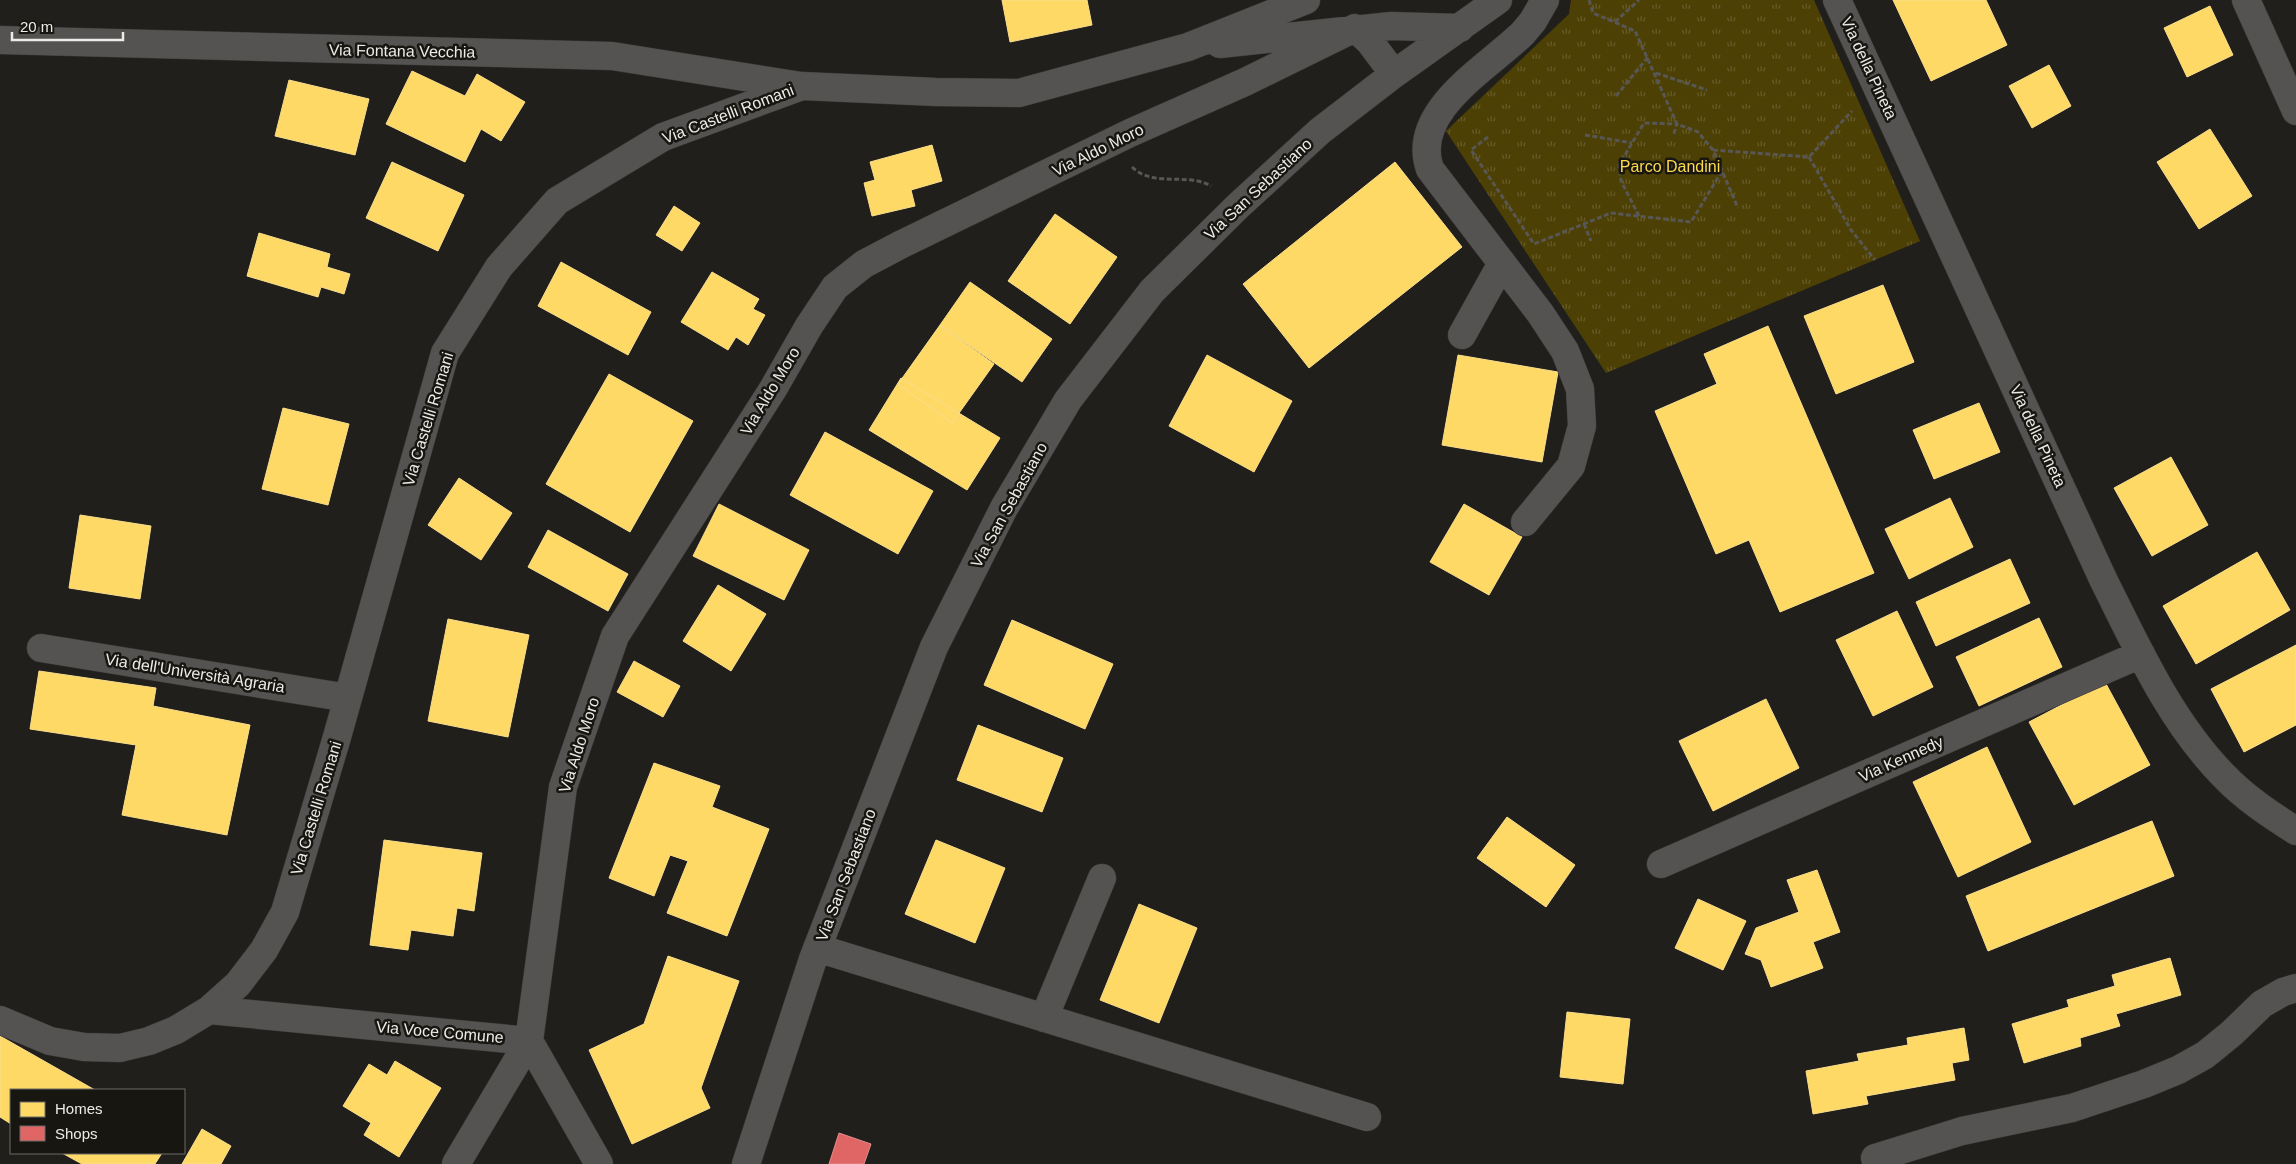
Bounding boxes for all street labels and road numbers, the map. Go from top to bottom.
street label: Via della Pineta [1838,14,1900,122]
street label: Via Fontana Vecchia [329,41,475,61]
street label: Via Castelli Romani [660,81,796,147]
street label: Via Aldo Moro [1050,121,1146,179]
street label: Via San Sebastiano [1201,135,1315,243]
street label: Via Aldo Moro [737,344,803,438]
street label: Via Castelli Romani [400,350,456,488]
street label: Via della Pineta [2007,382,2069,490]
street label: Via San Sebastiano [968,439,1050,570]
street label: Via dell'Università Agraria [104,650,286,696]
street label: Via Aldo Moro [556,695,602,795]
street label: Via Kennedy [1856,733,1946,785]
street label: Via Castelli Romani [288,739,344,877]
street label: Via San Sebastiano [813,806,879,944]
street label: Via Voce Comune [376,1018,504,1046]

